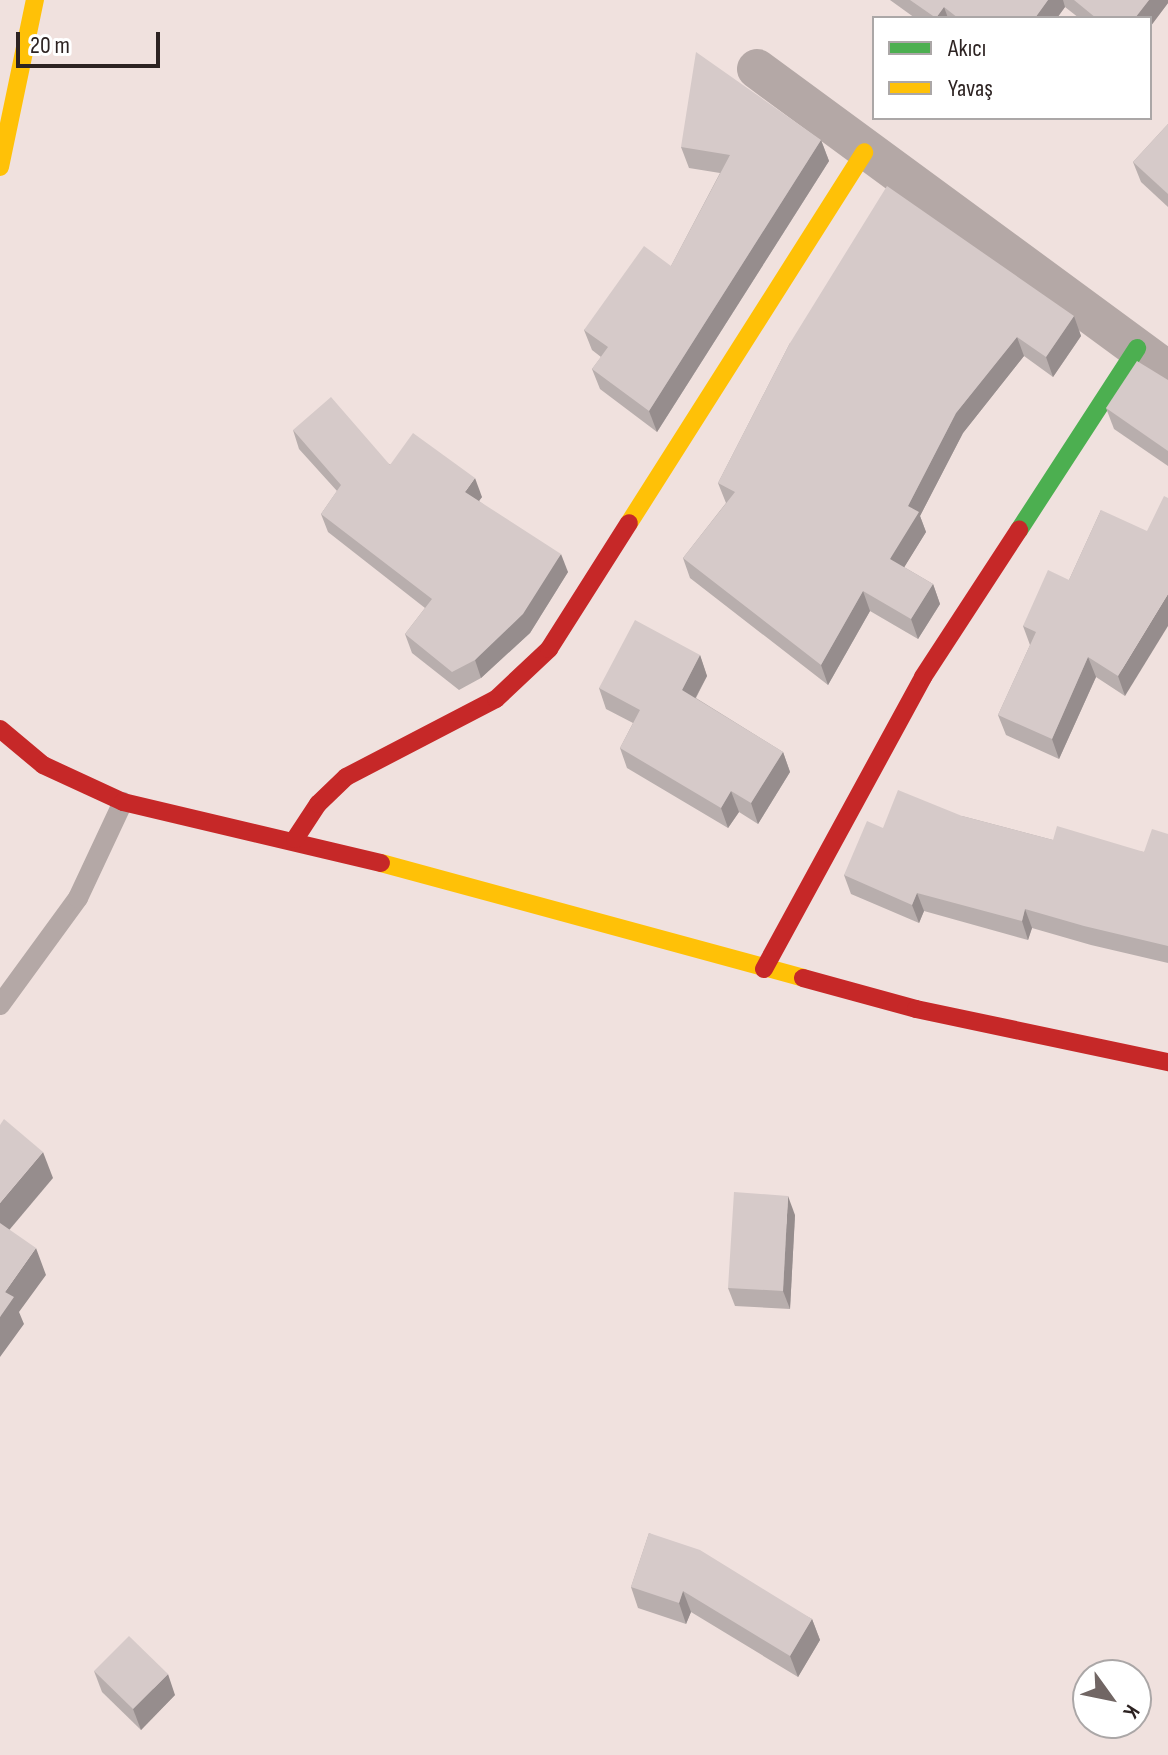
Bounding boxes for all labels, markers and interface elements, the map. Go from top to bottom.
scale bar [20,16,164,66]
legend [872,16,1152,120]
text: 20 m [30,31,70,60]
text: Akıcı [948,34,986,63]
text: Yavaş [948,74,993,103]
north arrow [1072,1659,1152,1739]
text: K [1117,1699,1145,1723]

